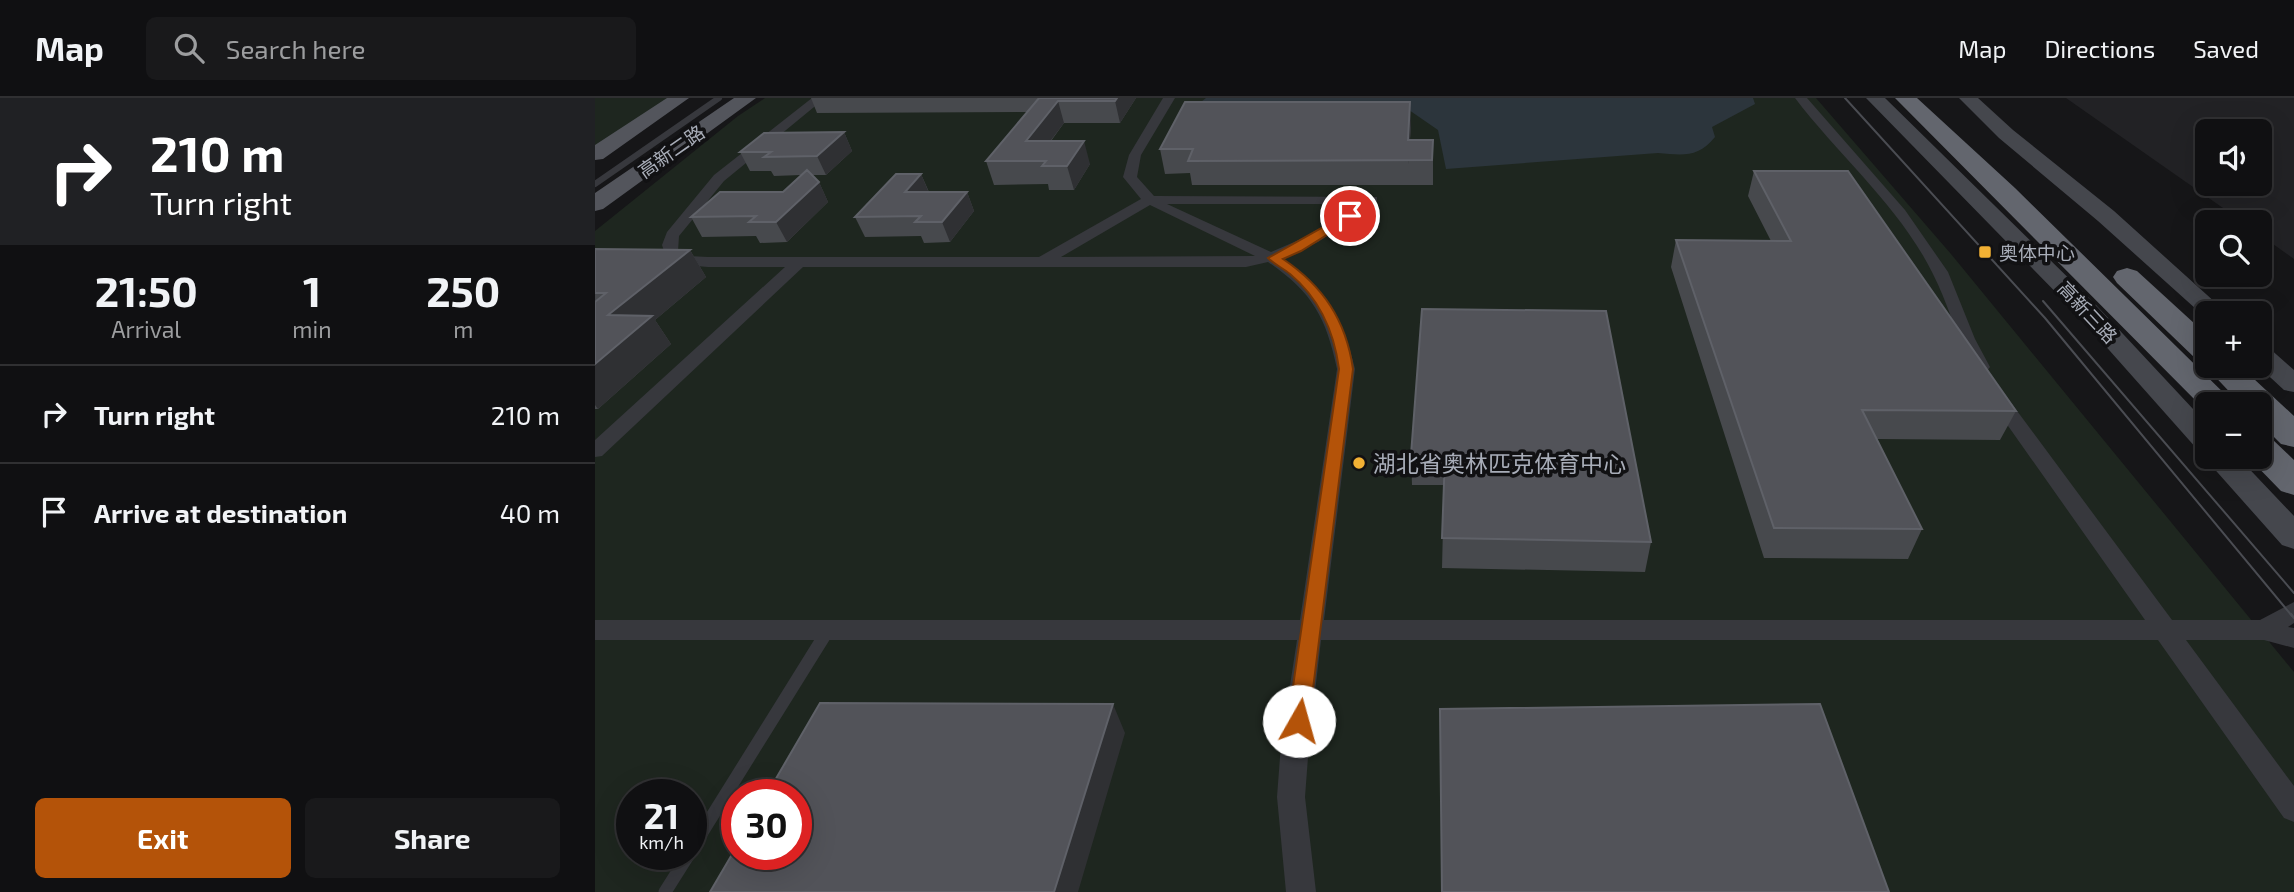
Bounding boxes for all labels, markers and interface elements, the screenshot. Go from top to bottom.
search box [146,17,636,80]
text: Map [35,28,104,68]
icon: search [170,29,208,67]
text: Search here [226,33,365,64]
text: Map [1958,34,2006,63]
text: Directions [2044,34,2155,63]
text: Saved [2193,34,2259,63]
map controls [2195,119,2272,469]
button: sound [2195,119,2272,196]
street label: 高新二路 [633,120,709,182]
text: 210 m [150,123,284,182]
icon: right [35,126,126,217]
text: Turn right [150,183,292,221]
pin [1320,186,1380,246]
icon: arrive [1331,197,1369,235]
button: search [2195,210,2272,287]
place label: 奥体中心 [1999,241,2075,264]
marker: 奥体中心 [1977,244,1993,260]
text: 21:50 [95,265,198,315]
text: 1 [303,265,321,315]
text: 250 [426,265,500,315]
street label: 高新三路 [2054,276,2122,348]
button: + [2195,301,2272,378]
text: Arrival [111,315,181,343]
text: min [292,315,332,343]
text: m [453,315,473,343]
button: − [2195,392,2272,469]
icon: right [35,395,73,433]
text: Turn right [94,399,215,430]
text: 210 m [491,399,560,430]
place label: 湖北省奥林匹克体育中心 [1373,449,1626,477]
marker: 湖北省奥林匹克体育中心 [1351,455,1367,471]
icon: arrive [35,493,73,531]
text: Arrive at destination [94,497,347,528]
text: 40 m [500,497,560,528]
position arrow [1262,684,1336,758]
speed limit sign: 30 [721,779,812,870]
text: 21 [644,794,679,836]
button: Exit [35,798,291,878]
button: Share [305,798,560,878]
text: km/h [639,831,684,853]

